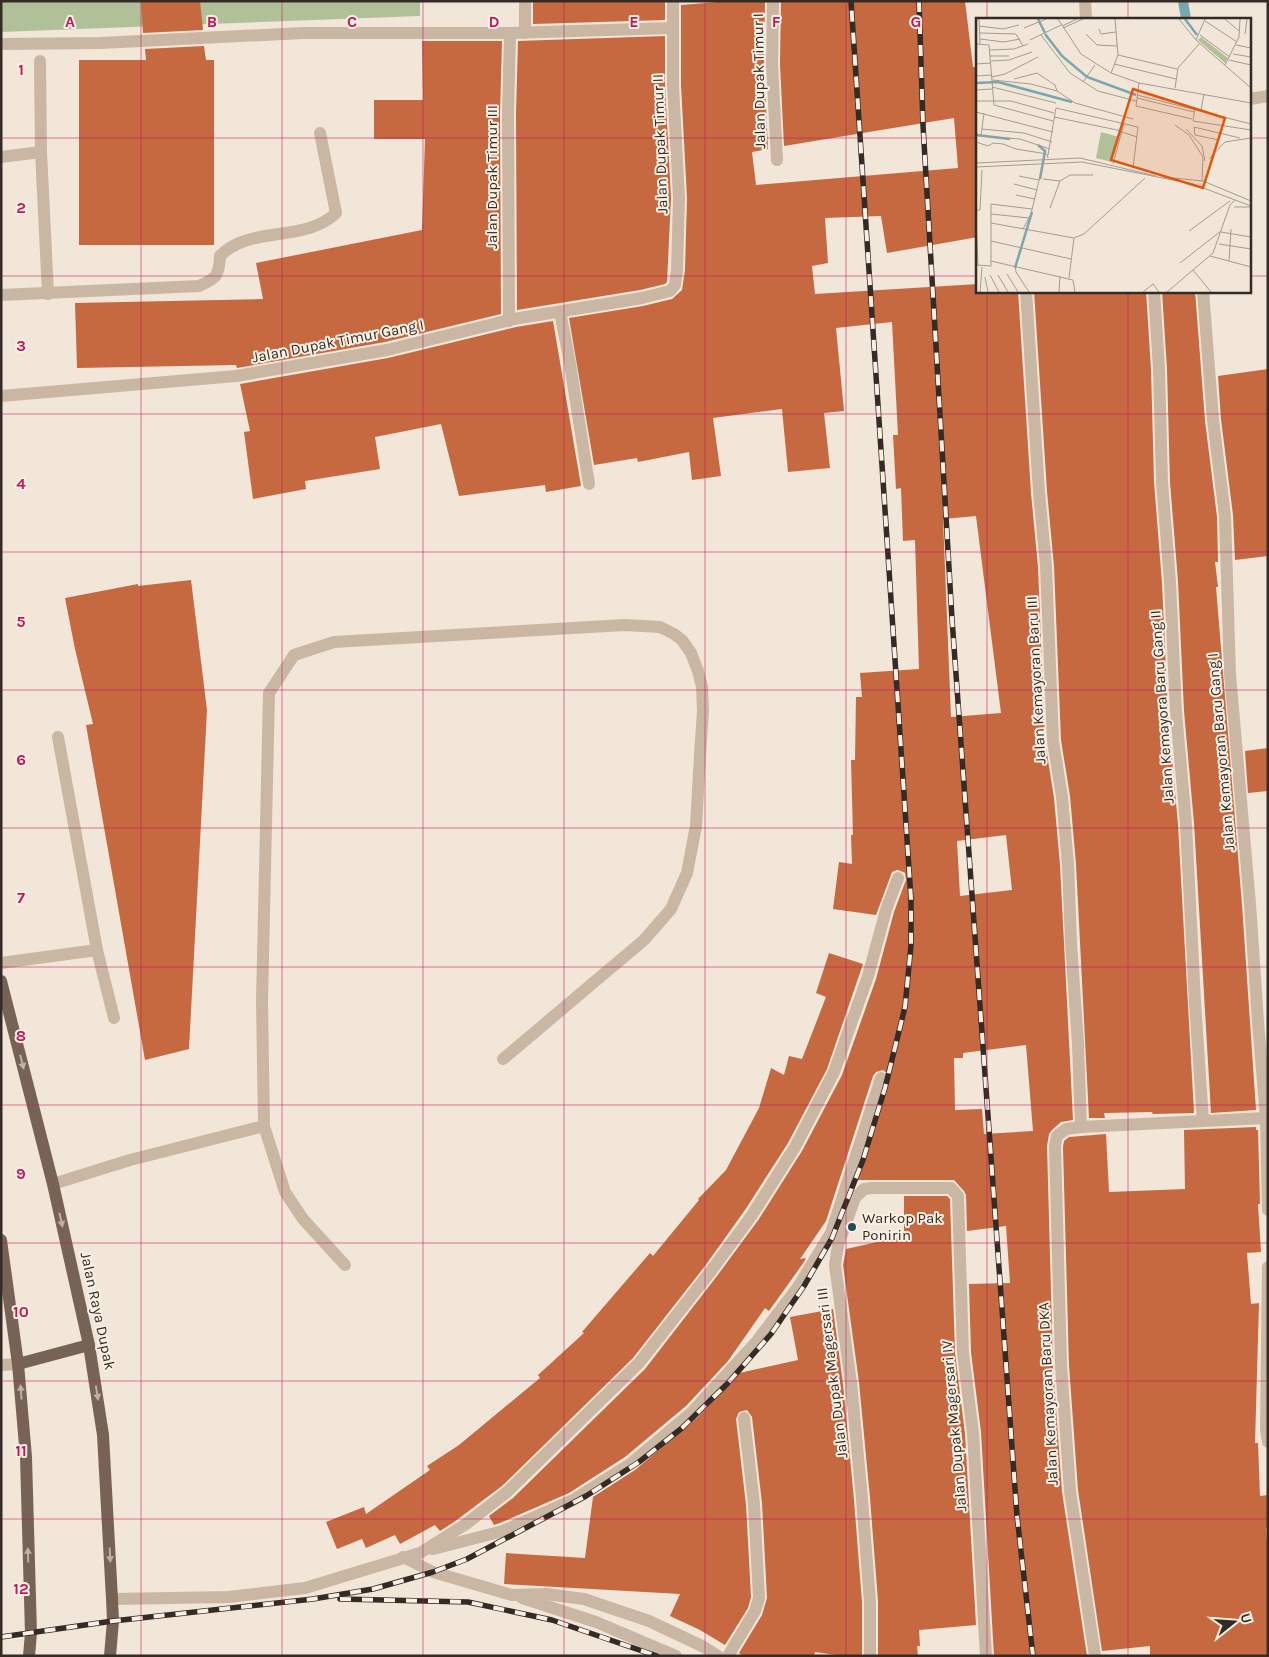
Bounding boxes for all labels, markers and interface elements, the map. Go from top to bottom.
text: A [65,12,75,31]
text: B [207,12,217,31]
text: C [347,12,357,31]
text: D [489,12,500,31]
text: E [629,12,639,31]
text: F [772,12,781,31]
text: G [911,12,921,31]
street label: Jalan Dupak Timur I [749,13,769,149]
inset map [976,18,1252,292]
text: 1 [18,60,24,79]
street label: Jalan Dupak Timur II [649,74,671,214]
street label: Jalan Dupak Timur III [483,105,501,249]
text: 2 [16,198,26,217]
street label: Jalan Dupak Timur Gang I [251,315,425,367]
text: 3 [16,336,26,355]
text: 4 [16,474,26,493]
street label: Jalan Kemayoran Baru III [1023,596,1049,764]
street label: Jalan Kemayora Baru Gang II [1146,610,1178,804]
text: 5 [16,612,26,631]
street label: Jalan Kemayoran Baru Gang I [1203,652,1239,852]
text: 6 [16,750,26,769]
text: 7 [17,888,25,907]
text: 8 [16,1026,26,1045]
one-way arrow [18,1054,26,1069]
text: 9 [16,1164,26,1183]
place label: Warkop Pak Ponirin [862,1209,943,1244]
one-way arrow [57,1212,65,1227]
marker: Warkop Pak Ponirin [846,1221,858,1233]
street label: Jalan Raya Dupak [77,1250,119,1372]
street label: Jalan Dupak Magersari III [813,1286,851,1460]
text: 10 [13,1302,29,1321]
street label: Jalan Kemayoran Baru DKA [1034,1302,1062,1486]
street label: Jalan Dupak Magersari IV [937,1339,970,1513]
one-way arrow [16,1384,24,1400]
one-way arrow [94,1385,102,1401]
text: 11 [15,1441,27,1460]
one-way arrow [24,1546,32,1562]
one-way arrow [106,1547,114,1563]
text: 12 [13,1579,29,1598]
north arrow [1209,1597,1259,1647]
text: U [1236,1611,1255,1625]

